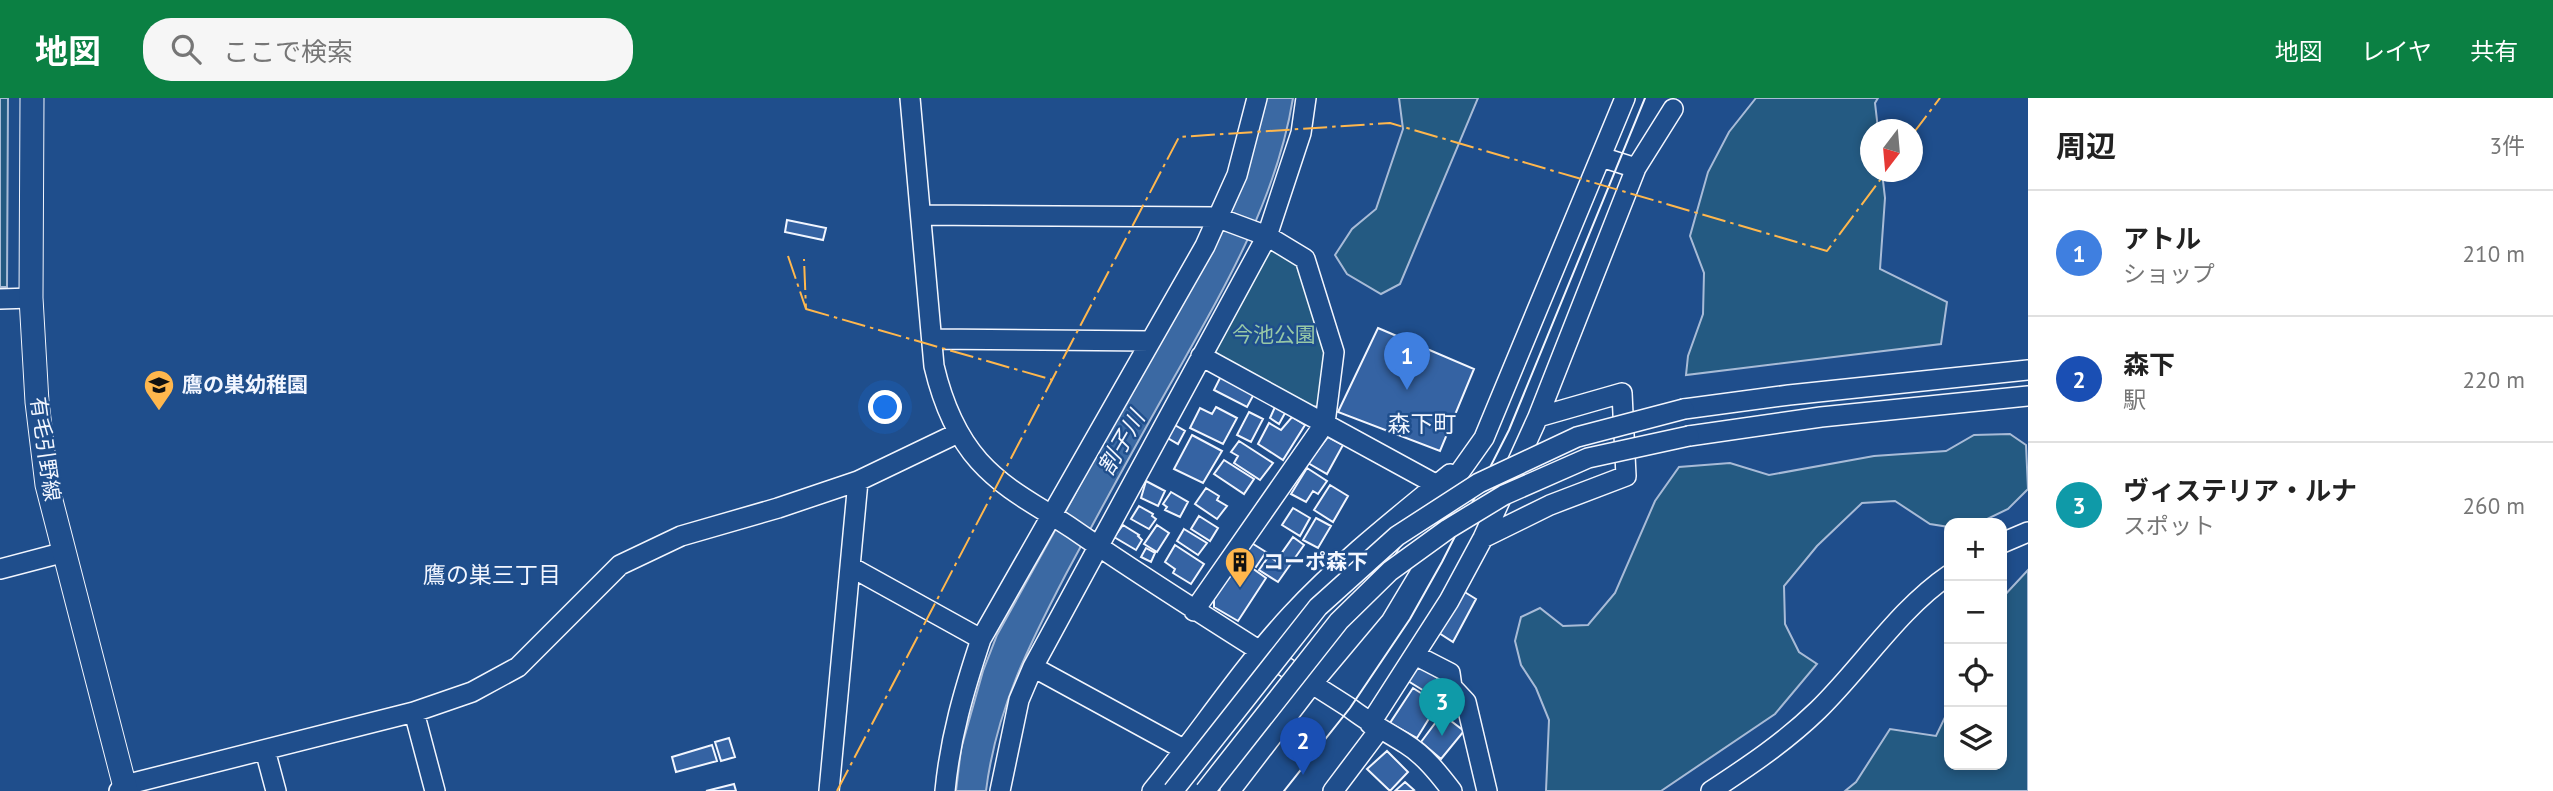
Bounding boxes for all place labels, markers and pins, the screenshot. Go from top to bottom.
pin: 1 [1384,332,1430,390]
school or university icon: 鷹の巣幼稚園 [142,368,176,412]
place label: 鷹の巣幼稚園 [182,371,308,398]
building icon: コーポ森下 [1223,545,1257,589]
place label: コーポ森下 [1263,548,1368,575]
pin: 3 [1419,678,1465,736]
pin: 2 [1280,717,1326,775]

